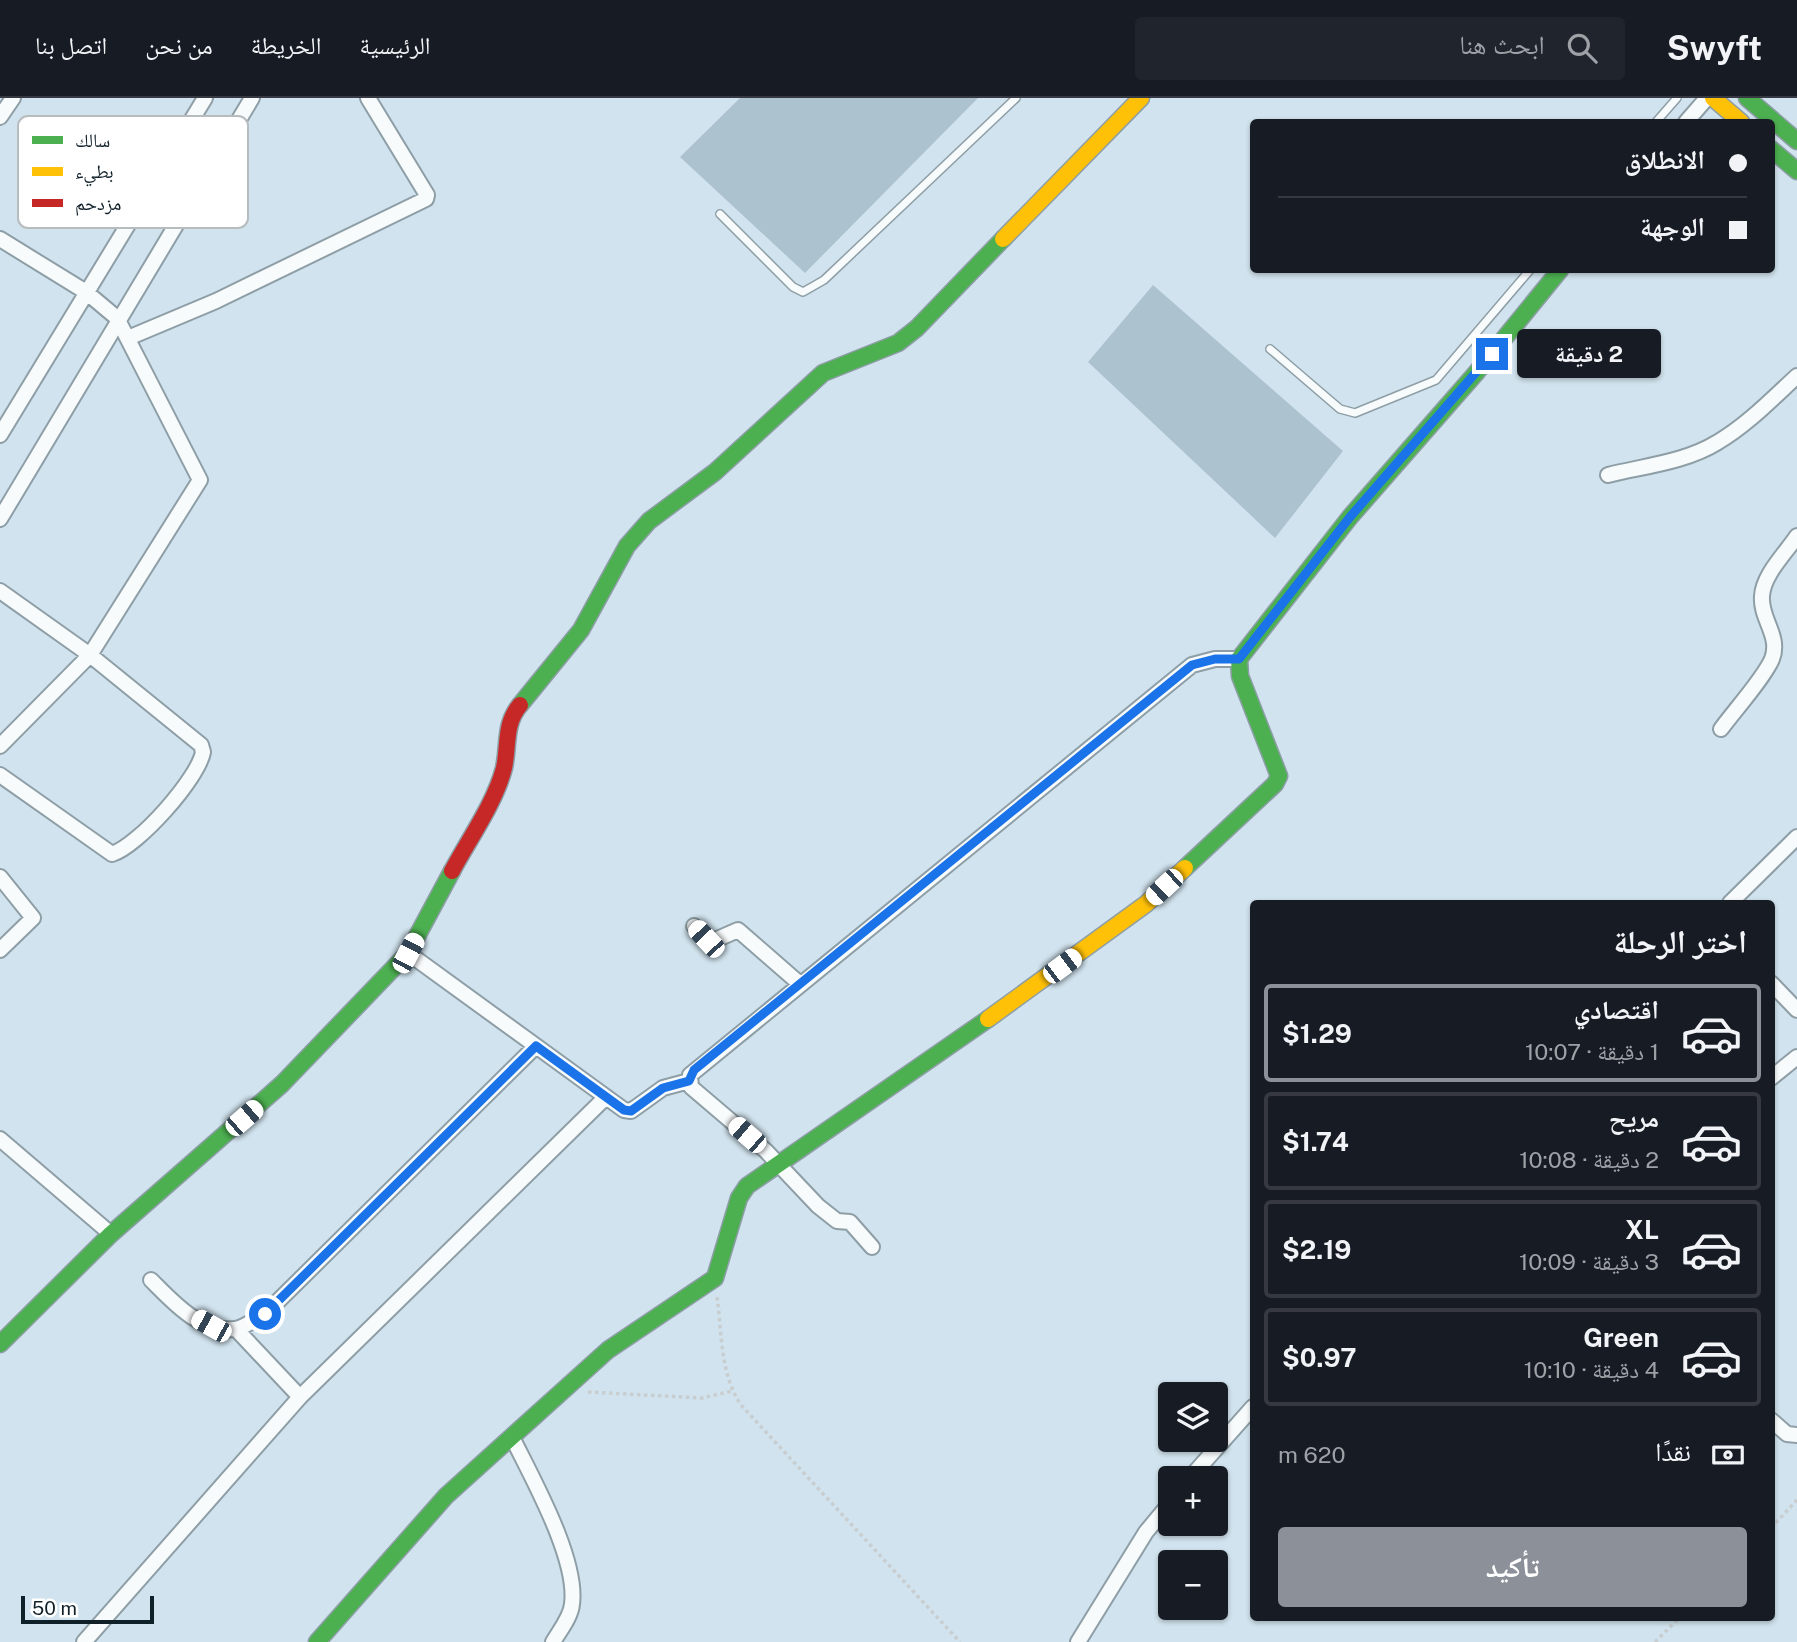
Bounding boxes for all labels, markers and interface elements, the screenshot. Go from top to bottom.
search box [1135,17,1625,80]
text: ابحث هنا [1459,29,1545,60]
icon: search [1563,29,1601,67]
text: Swyft [1667,29,1762,67]
text: اتصل بنا [35,31,107,59]
text: من نحن [145,31,213,59]
text: الخريطة [251,31,321,59]
text: الرئيسية [359,31,431,59]
legend [18,116,248,228]
text: سالك [75,129,110,151]
text: الانطلاق [1625,144,1705,175]
text: بطيء [75,160,114,187]
text: مزدحم [75,192,121,216]
text: الوجهة [1640,211,1705,242]
callout: 2 دقيقة [1516,330,1660,378]
route end [1476,338,1508,370]
text: 2 دقيقة [1555,340,1623,367]
car [1142,865,1187,909]
car [684,916,729,962]
text: اختر الرحلة [1614,923,1747,960]
car [389,930,428,976]
car [1039,945,1086,987]
text: اقتصادي [1574,994,1659,1025]
icon: car [1680,1002,1743,1065]
text: $1.29 [1282,1018,1352,1049]
text: 1 دقيقة · 10:07 [1525,1038,1659,1065]
car [222,1096,267,1140]
text: مريح [1609,1102,1659,1133]
icon: car [1680,1110,1743,1173]
car [725,1113,770,1157]
text: $1.74 [1282,1126,1349,1157]
text: 2 دقيقة · 10:08 [1519,1146,1659,1173]
text: XL [1625,1214,1659,1245]
icon: car [1680,1218,1743,1281]
text: $2.19 [1282,1234,1351,1265]
text: 3 دقيقة · 10:09 [1519,1248,1659,1275]
route start [249,1298,281,1330]
car [188,1307,235,1345]
text: Green [1583,1322,1659,1353]
icon: car [1680,1326,1743,1389]
text: $0.97 [1282,1342,1356,1373]
text: 4 دقيقة · 10:10 [1524,1356,1659,1383]
map controls [1158,1382,1228,1620]
button: layers [1158,1382,1228,1452]
text: نقدًا [1655,1436,1691,1467]
icon: cash [1709,1436,1747,1474]
text: 620 m [1278,1441,1346,1468]
button: + [1158,1466,1228,1536]
button: تأكيد [1278,1527,1747,1607]
button: − [1158,1550,1228,1620]
scale bar [21,1593,154,1625]
text: 50 m [32,1597,77,1619]

